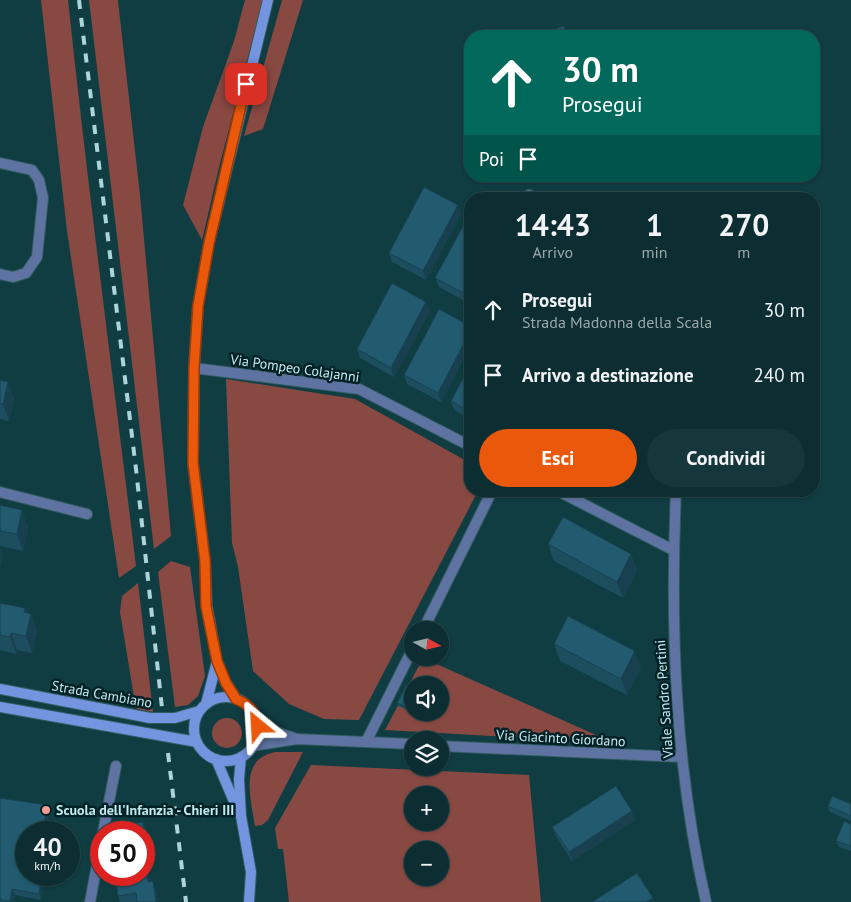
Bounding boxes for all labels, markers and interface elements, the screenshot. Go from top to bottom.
text: 30 m [562,46,639,92]
icon: ahead [479,50,544,115]
pin [225,63,267,105]
icon: arrive [232,70,260,98]
text: Prosegui [562,90,643,118]
icon: arrive [514,145,542,173]
text: Poi [479,147,504,171]
text: 14:43 [515,205,591,244]
text: 1 [646,205,663,244]
text: 270 [718,205,769,244]
text: Arrivo [532,242,573,262]
text: min [642,242,668,262]
text: m [737,242,750,262]
text: Prosegui [522,288,592,312]
icon: ahead [479,296,507,324]
text: 30 m [764,298,805,322]
text: Strada Madonna della Scala [522,312,712,332]
street label: Via Pompeo Colajanni [228,350,361,386]
icon: arrive [479,361,507,389]
text: Arrivo a destinazione [522,363,694,387]
text: 240 m [753,363,805,387]
button: Esci [479,429,637,487]
button: Condividi [647,429,805,487]
north arrow [404,621,449,666]
map controls [404,621,449,886]
street label: Viale Sandro Pertini [651,639,677,760]
street label: Strada Cambiano [50,676,154,712]
button: sound [404,676,449,721]
position arrow [231,699,283,751]
street label: Via Giacinto Giordano [495,726,626,750]
button: layers [404,731,449,776]
button: + [404,786,449,831]
place label: Scuola dell'Infanzia - Chieri III [56,801,234,819]
marker: Scuola dell'Infanzia - Chieri III [40,804,52,816]
speed limit sign: 50 [90,821,155,886]
text: 40 [33,831,62,863]
button: − [404,841,449,886]
text: km/h [34,858,61,873]

